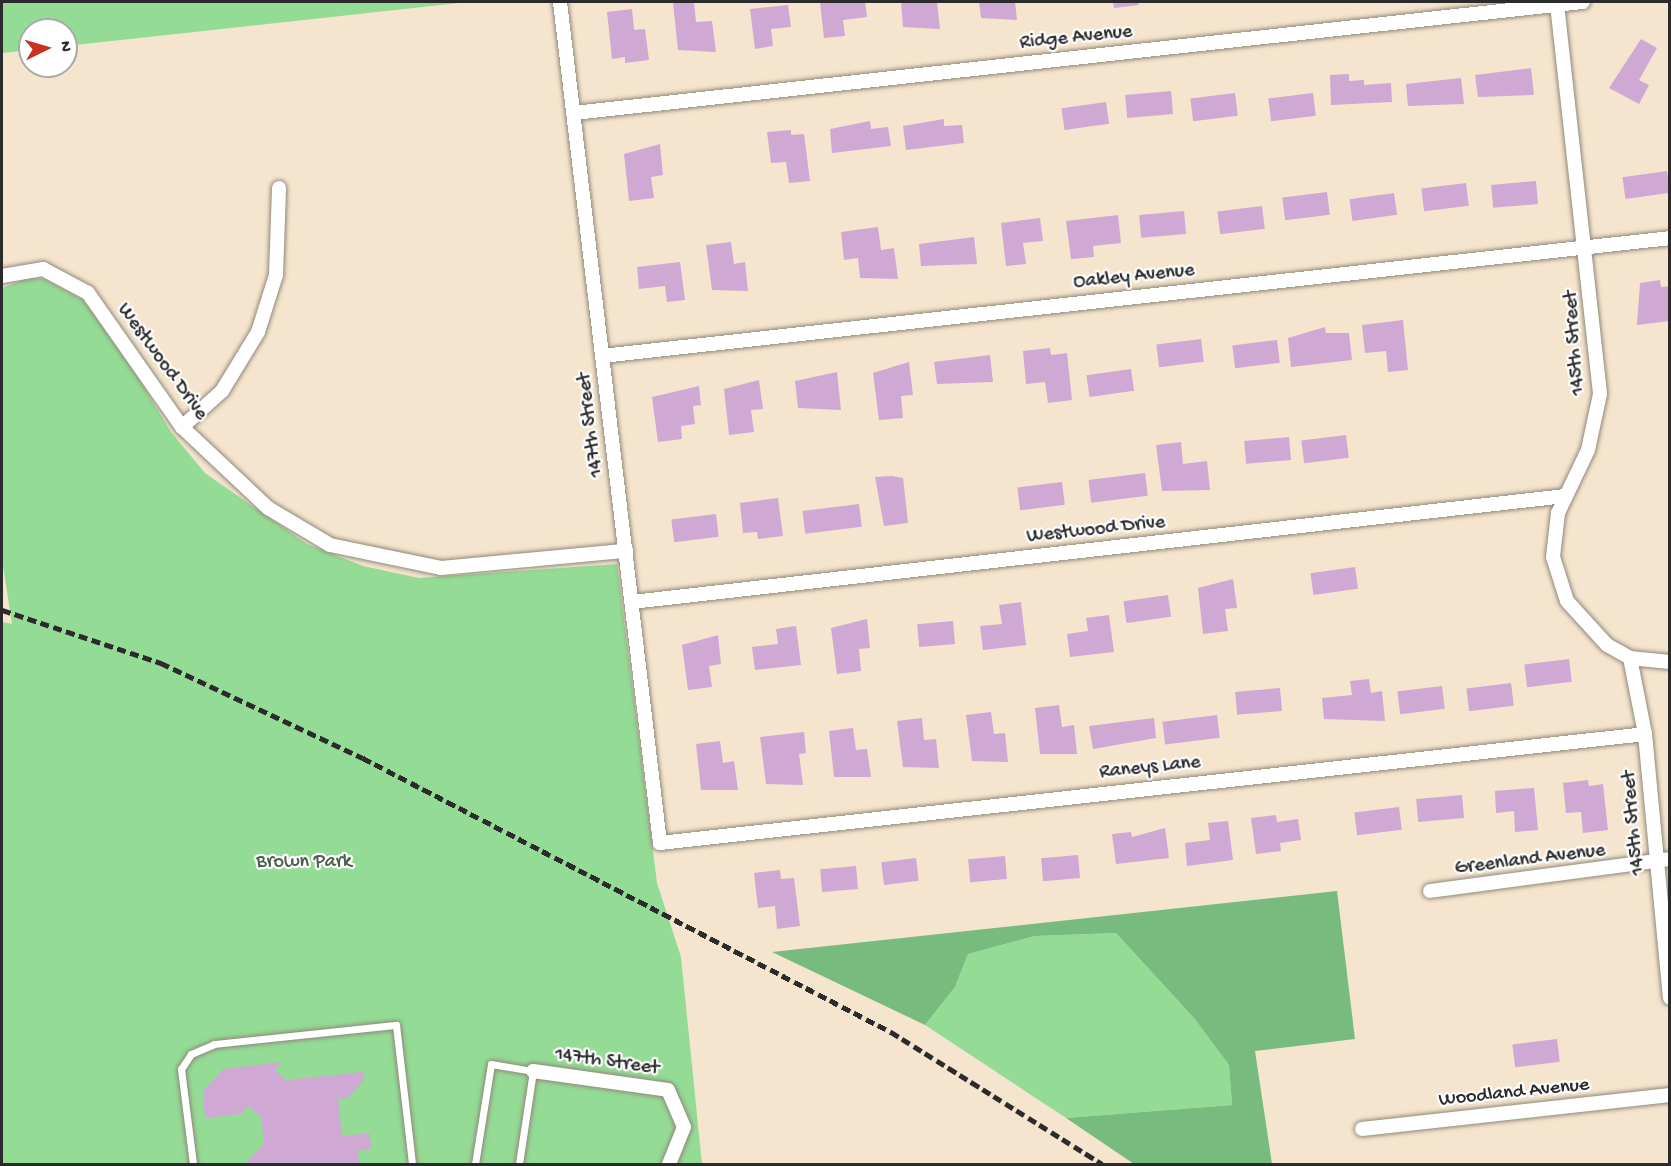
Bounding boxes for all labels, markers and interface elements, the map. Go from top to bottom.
north arrow [18,18,78,78]
street label: Ridge Avenue [1018,20,1134,56]
text: N [55,41,74,53]
street label: Oakley Avenue [1072,259,1196,295]
street label: 145th Street [1559,290,1591,396]
street label: Westwood Drive [111,299,213,425]
street label: 147th Street [573,371,609,479]
street label: Westwood Drive [1026,511,1166,549]
street label: Raneys Lane [1098,751,1202,785]
street label: 145th Street [1617,770,1651,876]
street label: Greenland Avenue [1453,839,1607,881]
park label: Brown Park [256,850,352,874]
street label: 147th Street [553,1043,661,1081]
street label: Woodland Avenue [1438,1073,1590,1113]

